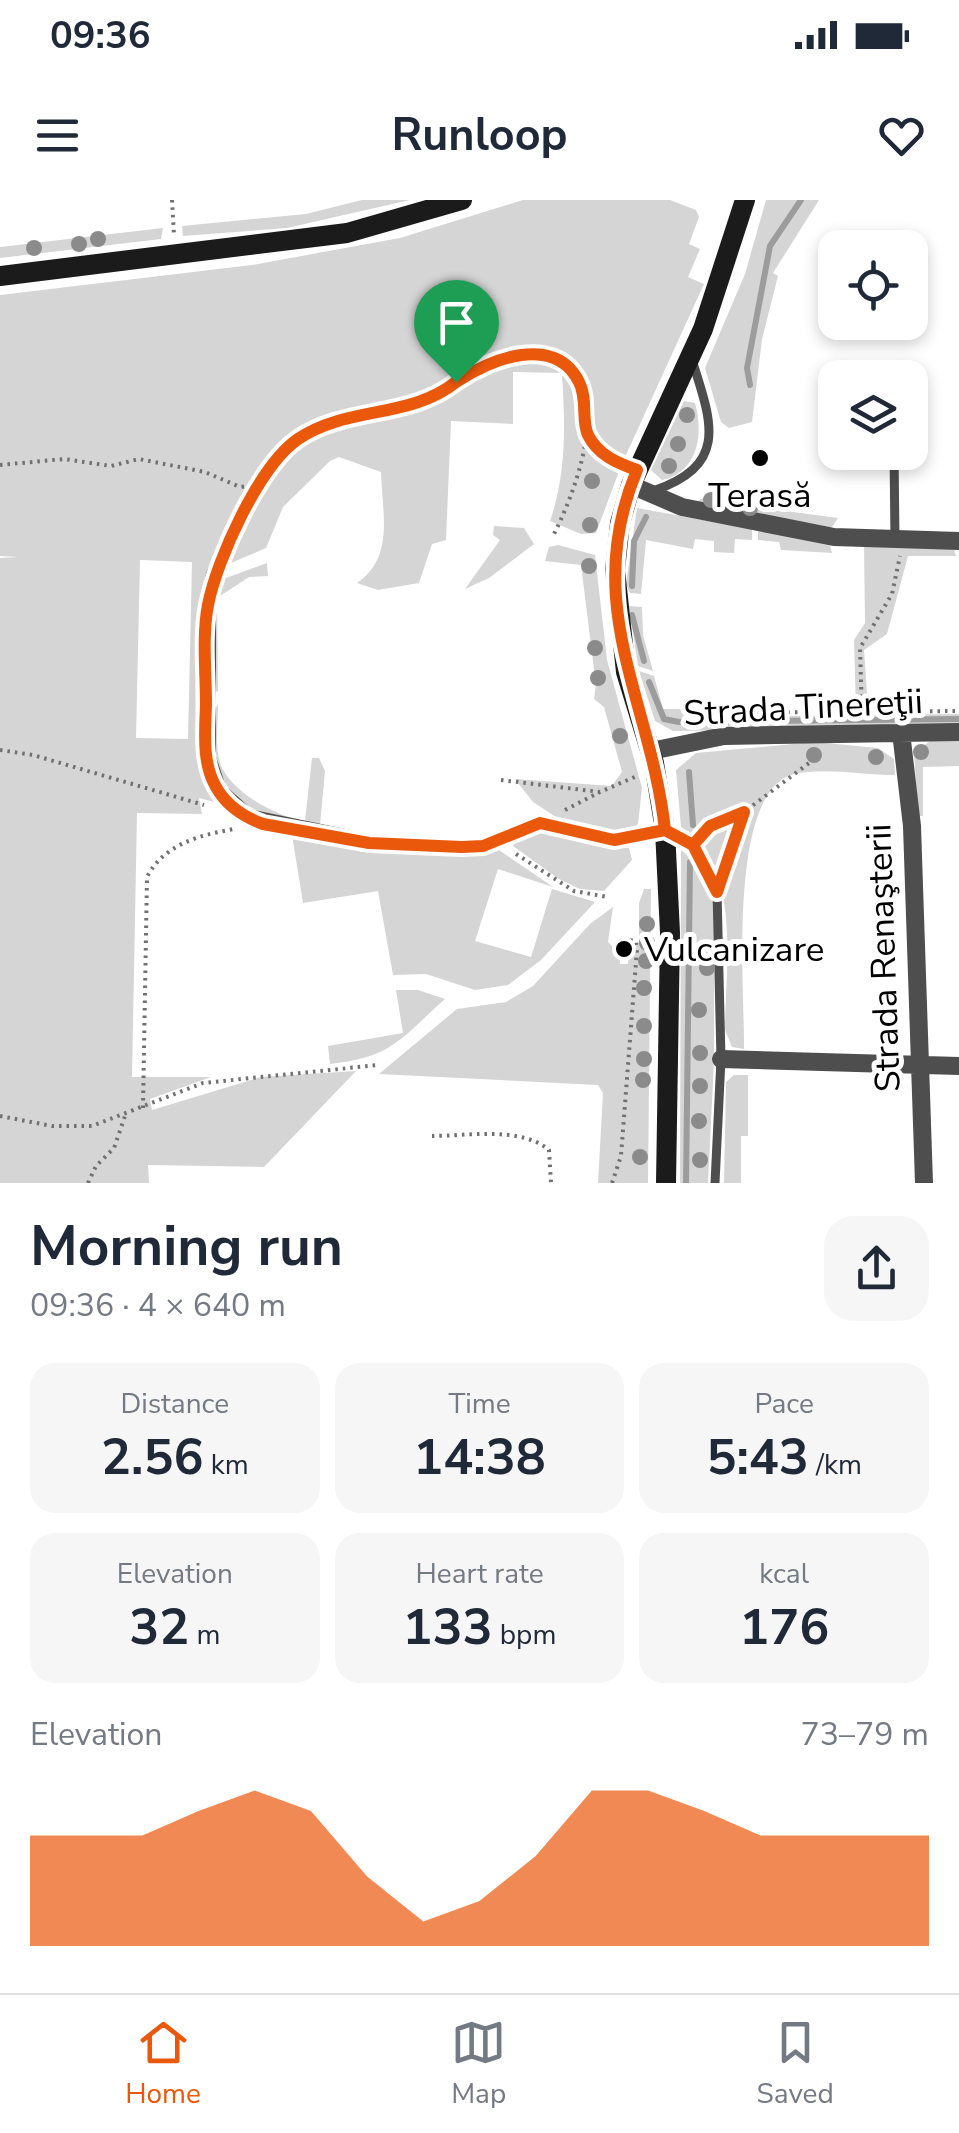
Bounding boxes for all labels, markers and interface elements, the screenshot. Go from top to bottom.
text: 09:36 [50,10,151,61]
text: Runloop [391,105,568,166]
icon: menu [30,108,85,163]
icon: heart [874,108,929,163]
map controls [818,230,928,470]
button: locate [818,230,928,340]
pin [414,280,499,383]
icon: arrive [429,295,484,350]
button: layers [818,360,928,470]
marker: Terasă [749,447,771,469]
place label: Terasă [708,472,812,519]
street label: Strada Tinereţii [682,678,924,737]
street label: Strada Renaşterii [855,823,912,1093]
place label: Vulcanizare [643,926,824,973]
marker: Vulcanizare [613,938,635,960]
text: Morning run [30,1209,343,1284]
button: share [824,1216,929,1321]
text: 09:36 · 4 × 640 m [30,1284,286,1327]
text: Distance [120,1385,229,1423]
text: Time [448,1385,511,1423]
text: Pace [754,1385,814,1423]
text: 2.56 [101,1423,203,1492]
text: 14:38 [413,1423,546,1492]
text: 5:43 [706,1423,809,1492]
text: km [203,1446,249,1484]
text: /km [809,1446,862,1484]
text: Elevation [117,1555,233,1593]
text: Heart rate [415,1555,544,1593]
text: kcal [759,1555,809,1593]
text: 32 [129,1593,189,1662]
text: 133 [403,1593,493,1662]
text: 176 [739,1593,829,1662]
text: m [189,1616,220,1654]
text: bpm [493,1616,556,1654]
text: Elevation [30,1713,163,1756]
text: 73–79 m [801,1713,929,1756]
tab: Home [125,2015,201,2113]
tab: Map [451,2015,506,2113]
tab: Saved [756,2015,834,2113]

